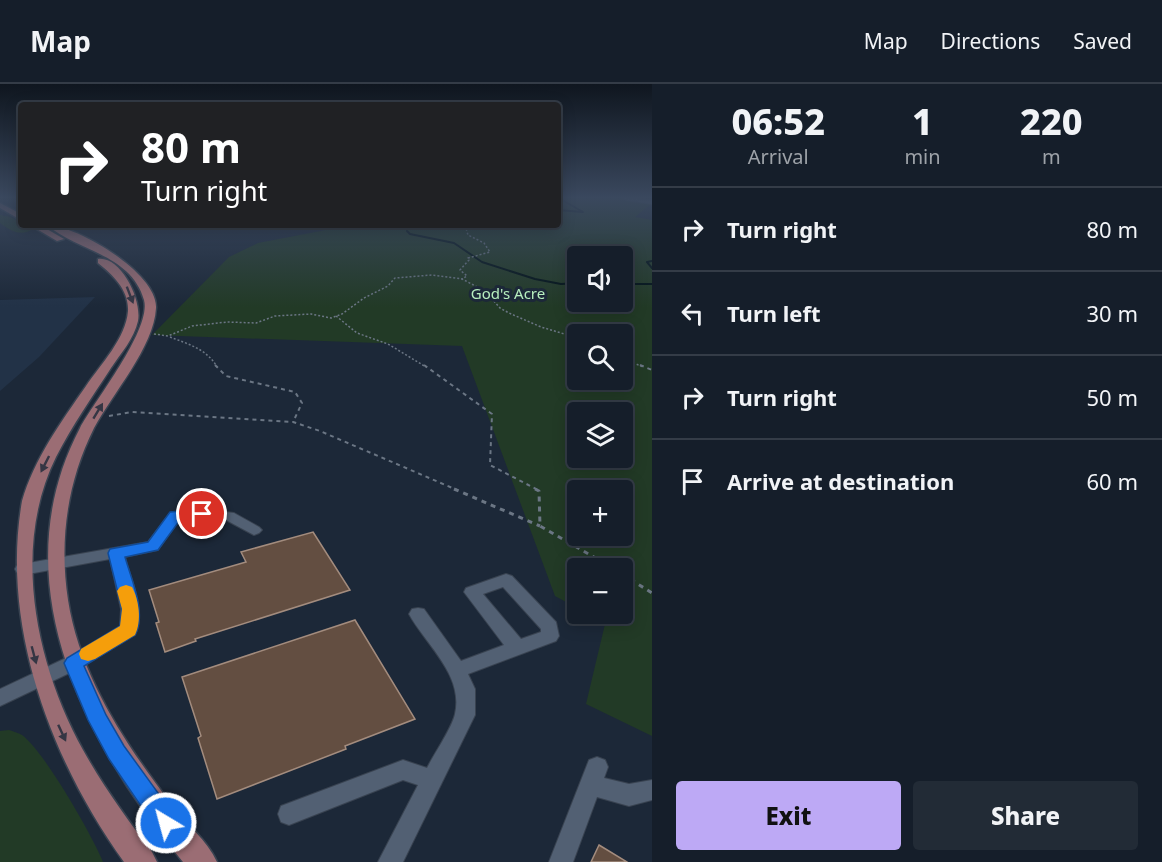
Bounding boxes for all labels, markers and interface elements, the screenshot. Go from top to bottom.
text: Map [30,22,91,60]
text: Map [864,27,908,55]
text: Directions [941,27,1040,55]
text: Saved [1073,27,1132,55]
text: 06:52 [731,97,825,146]
text: 1 [912,97,933,146]
text: 220 [1020,97,1083,146]
text: 80 m [141,118,241,175]
icon: right [42,126,120,204]
text: Arrival [748,143,809,170]
text: min [904,143,941,170]
text: m [1042,143,1061,170]
text: Turn right [141,172,267,209]
icon: right [676,213,709,246]
text: Turn right [727,214,837,244]
text: 80 m [1087,214,1138,244]
map controls [567,246,633,624]
button: sound [567,246,633,312]
park label: God's Acre [471,283,545,303]
one-way arrow [125,286,135,304]
icon: left [676,297,709,330]
text: Turn left [727,298,821,328]
text: 30 m [1087,298,1138,328]
button: search [567,324,633,390]
icon: right [676,381,709,414]
text: Turn right [727,382,837,412]
text: 50 m [1087,382,1138,412]
button: layers [567,402,633,468]
one-way arrow [92,403,103,419]
one-way arrow [40,456,50,473]
icon: arrive [676,465,709,498]
text: Arrive at destination [727,466,954,496]
text: 60 m [1087,466,1138,496]
button: + [567,480,633,546]
pin [176,488,227,539]
icon: arrive [185,497,218,530]
button: − [567,558,633,624]
one-way arrow [30,646,39,664]
one-way arrow [57,725,66,742]
button: Exit [676,781,901,850]
button: Share [913,781,1138,850]
position arrow [134,791,198,855]

